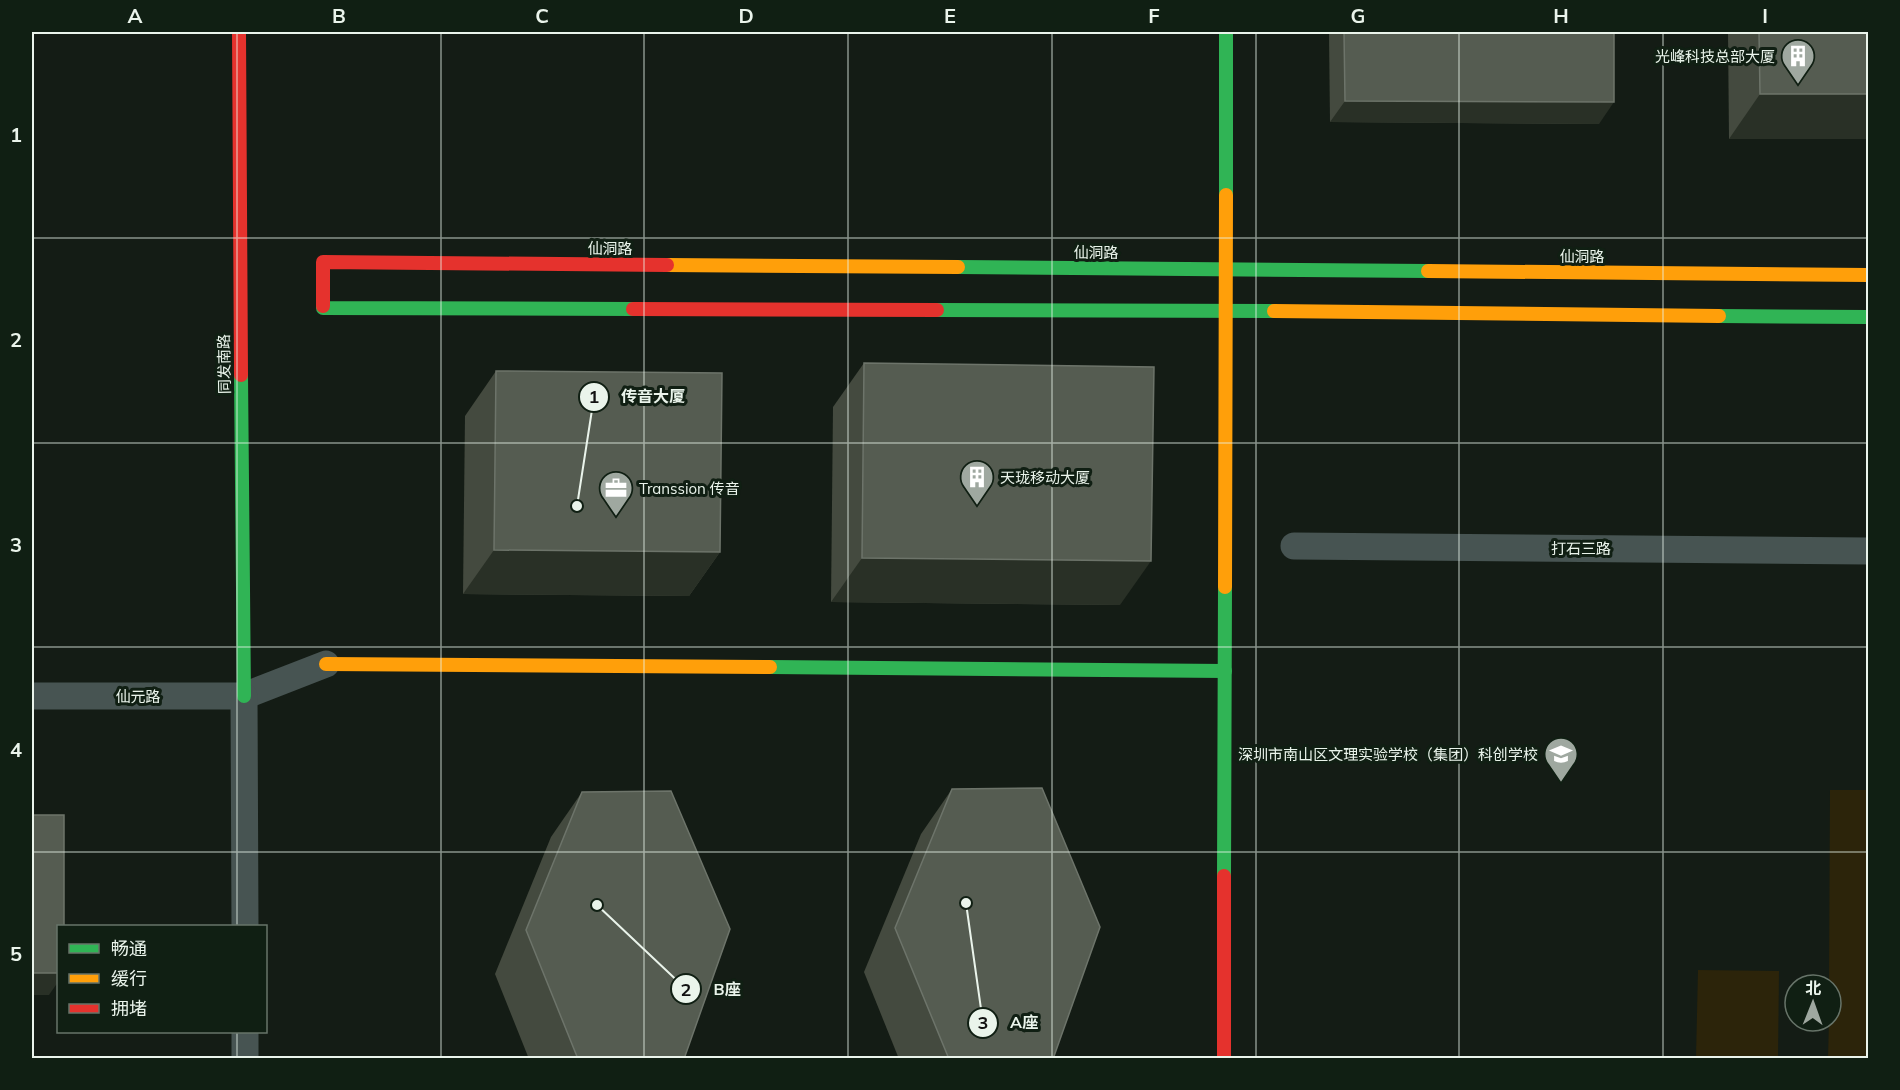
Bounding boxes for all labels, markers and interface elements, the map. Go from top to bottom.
text: A [128,3,143,28]
text: B [332,3,346,28]
text: C [535,3,549,28]
text: D [738,3,754,28]
text: E [944,3,956,28]
text: F [1148,3,1160,28]
text: G [1351,3,1365,28]
text: H [1553,3,1569,28]
text: I [1762,3,1768,28]
building icon: 光峰科技总部大厦 [1780,38,1816,85]
place label: 光峰科技总部大厦 [1655,47,1775,66]
text: 1 [10,122,22,147]
street label: 仙洞路 [587,239,633,258]
street label: 仙洞路 [1073,243,1119,262]
street label: 仙洞路 [1559,247,1605,266]
text: 2 [10,327,22,352]
street label: 同发南路 [214,334,234,394]
callout: 传音大厦 [579,380,697,414]
text: 1 [589,385,599,408]
text: 传音大厦 [621,386,685,406]
building icon: 天珑移动大厦 [959,459,995,506]
place label: 天珑移动大厦 [1000,468,1090,487]
office icon: Transsion 传音 [598,470,634,517]
place label: Transsion 传音 [639,479,740,498]
text: 3 [10,532,22,557]
street label: 打石三路 [1551,539,1611,558]
street label: 仙元路 [115,687,161,706]
school or university icon: 深圳市南山区文理实验学校（集团）科创学校 [1543,736,1579,783]
text: 4 [10,737,22,762]
place label: 深圳市南山区文理实验学校（集团）科创学校 [1238,745,1538,764]
legend [57,925,267,1033]
text: 畅通 [111,937,147,960]
text: 5 [10,941,22,966]
text: 缓行 [111,967,147,990]
callout: B座 [671,972,752,1006]
north arrow [1783,973,1843,1033]
text: 2 [681,978,691,1001]
text: 北 [1805,978,1821,998]
text: B座 [713,979,741,999]
text: 拥堵 [111,997,147,1020]
callout: A座 [968,1006,1050,1040]
text: 3 [978,1011,988,1034]
text: A座 [1010,1012,1038,1032]

